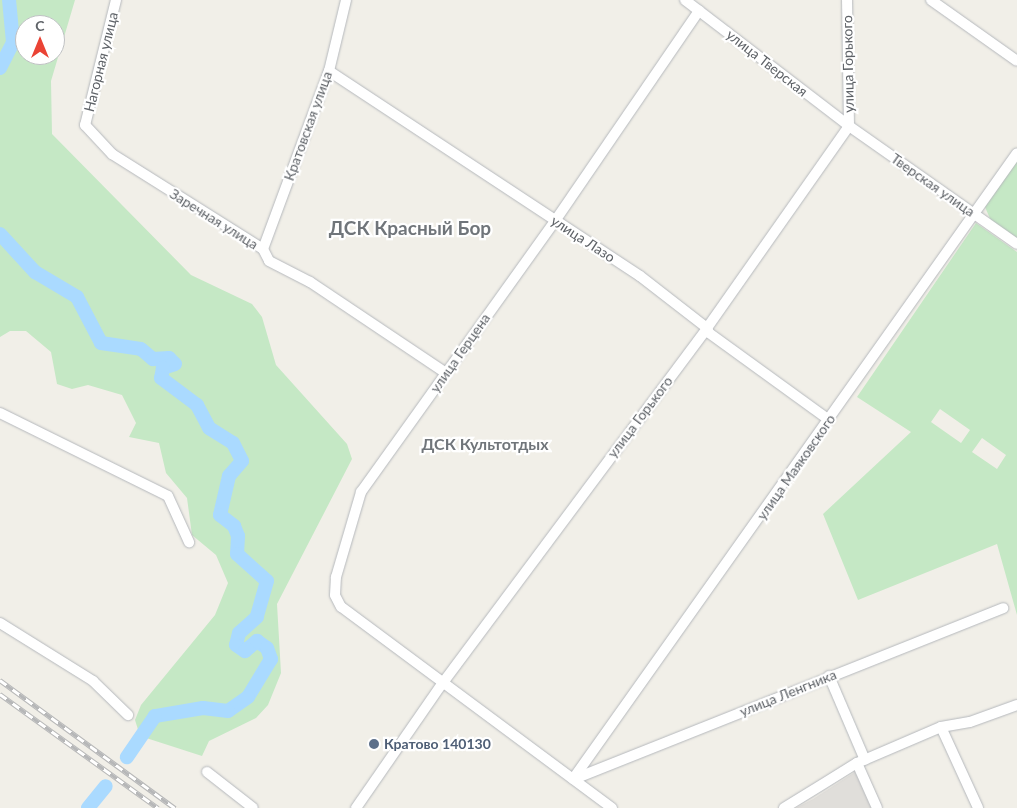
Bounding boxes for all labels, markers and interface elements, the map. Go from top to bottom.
street label: Нагорная улица [80,10,122,114]
north arrow [15,15,65,65]
street label: улица Горького [839,15,857,113]
text: С [35,17,45,34]
street label: улица Тверская [723,26,811,100]
street label: Кратовская улица [280,69,336,183]
street label: Тверская улица [888,150,978,220]
street label: Заречная улица [167,185,261,253]
street label: улица Лазо [548,212,618,266]
district label: ДСК Красный Бор [329,217,491,239]
street label: улица Герцена [427,310,493,396]
street label: улица Горького [604,373,676,461]
street label: улица Маяковского [753,411,839,523]
district label: ДСК Культотдых [421,434,549,454]
street label: улица Ленгника [737,666,839,720]
place label: Кратово 140130 [384,736,491,752]
marker: Кратово 140130 [368,738,380,750]

